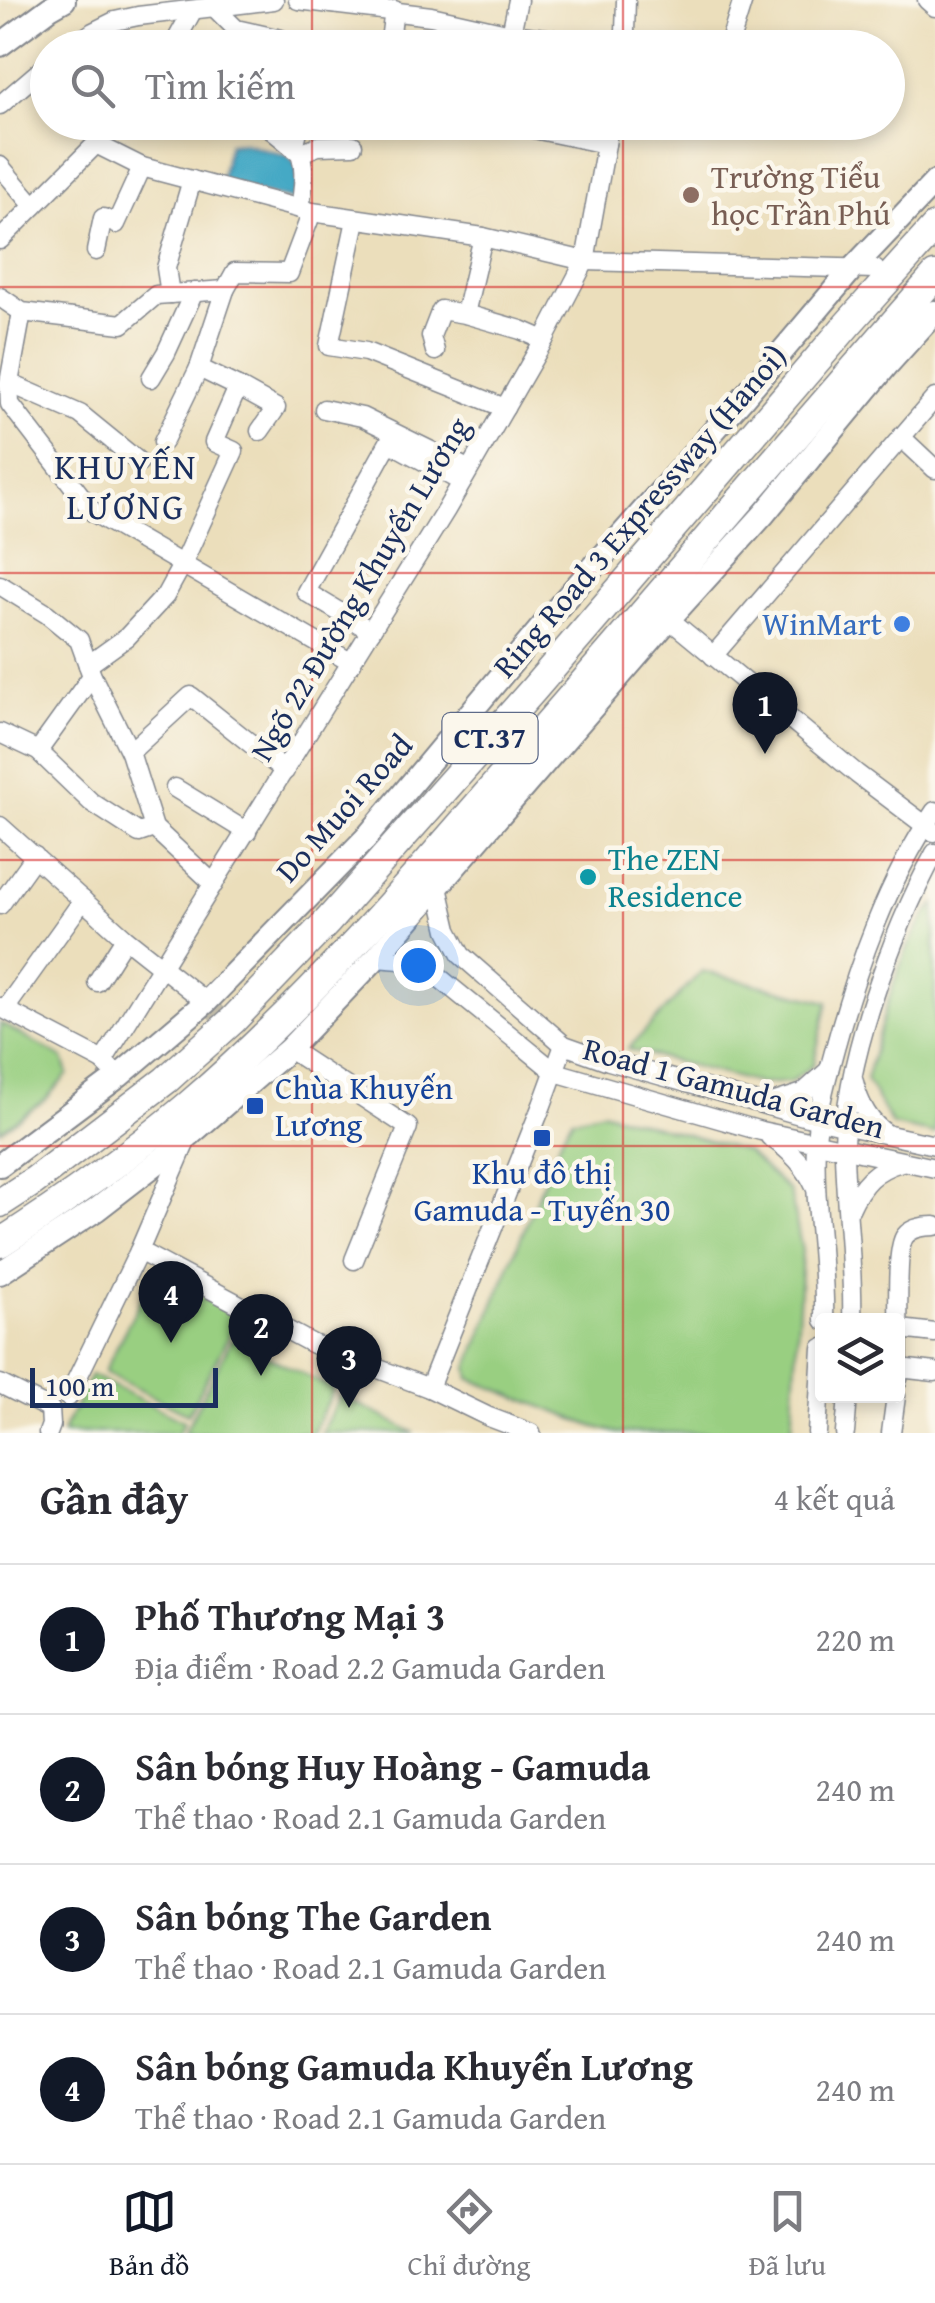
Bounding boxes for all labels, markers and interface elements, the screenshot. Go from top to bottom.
search box [30,30,905,140]
text: Tìm kiếm [145,57,295,113]
icon: search [65,58,120,113]
place label: Trường Tiểu học Trần Phú [711,153,891,237]
marker: Trường Tiểu học Trần Phú [680,184,702,206]
street label: Ring Road 3 Expressway (Hanoi) [481,334,798,688]
street label: Ngõ 22 Đường Khuyến Lương [238,408,481,770]
district label: KHUYẾN LƯƠNG [54,441,198,532]
place label: WinMart [762,600,882,647]
marker: WinMart [891,613,913,635]
pin: 1 [732,672,798,754]
road number: CT.37 [442,713,538,763]
street label: Do Muoi Road [264,723,423,892]
place label: The ZEN Residence [608,835,742,919]
marker: The ZEN Residence [577,866,599,888]
your location [393,940,444,991]
street label: Road 1 Gamuda Garden [578,1025,890,1150]
place label: Chùa Khuyến Lương [275,1064,453,1148]
marker: Chùa Khuyến Lương [244,1095,266,1117]
marker: Khu đô thị Gamuda - Tuyến 30 [531,1127,553,1149]
place label: Khu đô thị Gamuda - Tuyến 30 [414,1149,670,1233]
pin: 4 [138,1260,204,1343]
pin: 2 [228,1294,294,1376]
map controls [815,1313,905,1403]
button: layers [815,1313,905,1403]
pin: 3 [316,1326,382,1408]
scale bar [30,1363,218,1408]
text: 100 m [45,1365,114,1406]
text: Gần đây [40,1468,188,1529]
text: 4 kết quả [774,1475,895,1522]
text: Phố Thương Mại 3 [135,1588,445,1644]
text: 1 [64,1616,81,1663]
text: 220 m [816,1616,895,1663]
text: Địa điểm · Road 2.2 Gamuda Garden [135,1644,605,1691]
text: Sân bóng Huy Hoàng - Gamuda [135,1738,650,1794]
text: 2 [64,1766,81,1813]
text: 240 m [816,1766,895,1813]
text: Thể thao · Road 2.1 Gamuda Garden [135,1794,606,1841]
text: Sân bóng The Garden [135,1888,492,1944]
text: 3 [64,1916,81,1963]
text: 240 m [816,1916,895,1963]
text: Thể thao · Road 2.1 Gamuda Garden [135,1944,606,1991]
text: Sân bóng Gamuda Khuyến Lương [135,2038,693,2094]
text: 4 [64,2066,81,2113]
text: 240 m [816,2066,895,2113]
text: Thể thao · Road 2.1 Gamuda Garden [135,2094,606,2141]
tab: Bản đồ [109,2184,189,2285]
tab: Chỉ đường [408,2184,530,2285]
tab: Đã lưu [749,2184,826,2285]

